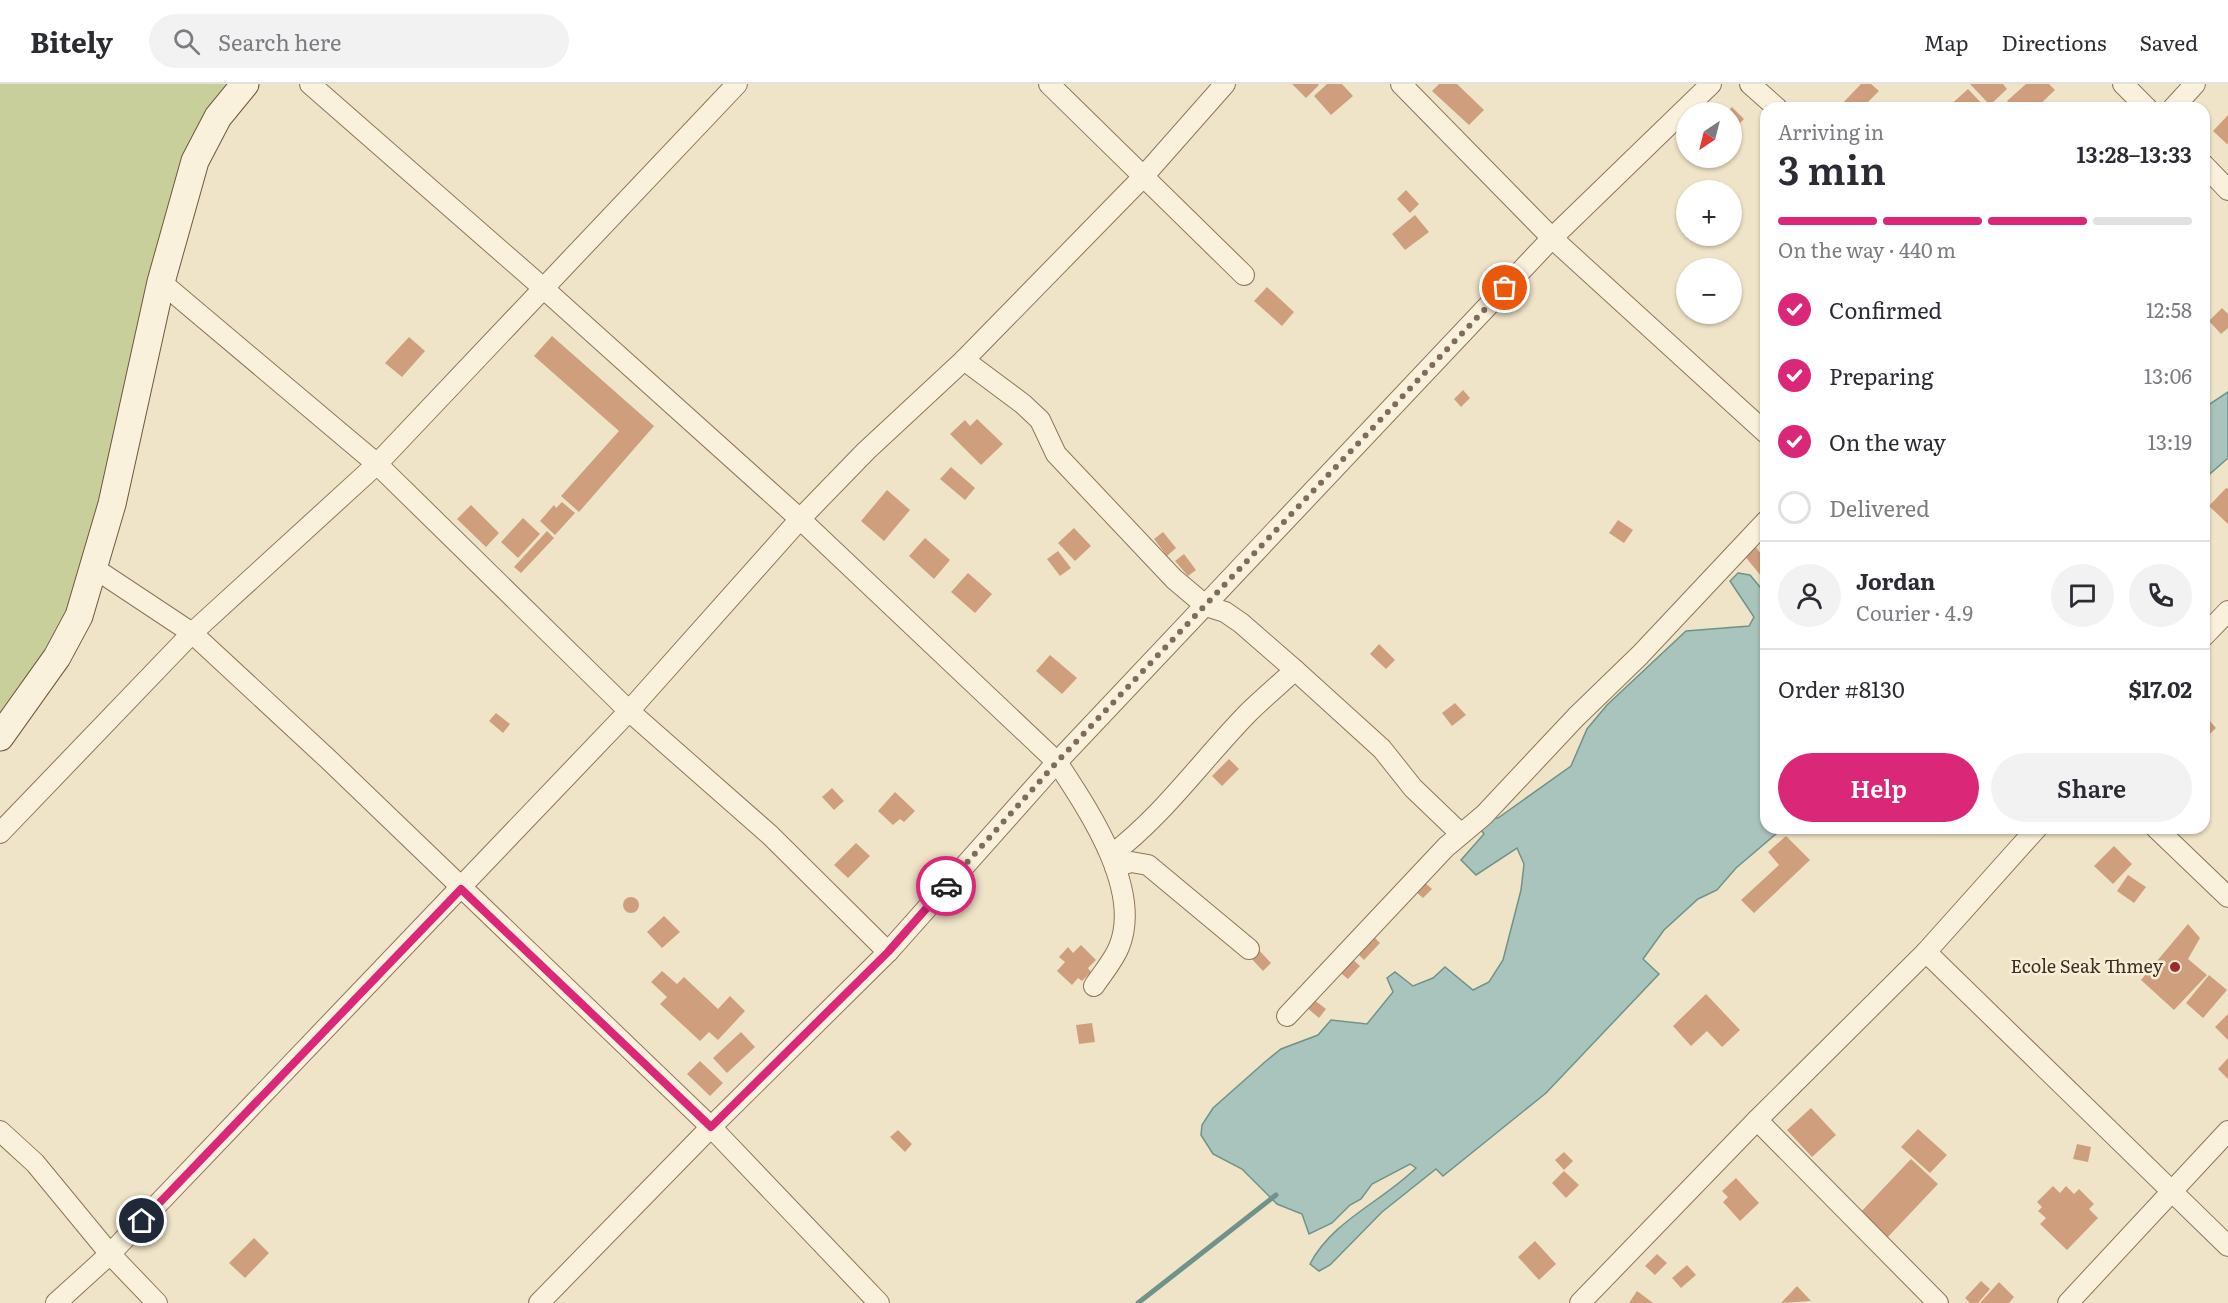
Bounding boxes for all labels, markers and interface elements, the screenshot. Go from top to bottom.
search box [149,14,569,68]
text: Bitely [30,20,113,62]
icon: search [170,25,203,58]
text: Search here [218,25,341,58]
text: Map [1924,26,1969,57]
text: Directions [2002,26,2107,57]
text: Saved [2140,26,2198,57]
north arrow [1676,102,1742,168]
map controls [1676,102,1742,324]
text: Arriving in [1778,116,1884,146]
text: 13:28–13:33 [2077,137,2192,170]
text: 3 min [1778,139,1886,197]
button: + [1676,180,1742,246]
text: On the way · 440 m [1778,234,1956,264]
button: − [1676,258,1742,324]
pin [1479,262,1530,313]
icon: bag [1488,271,1521,304]
icon: check [1778,293,1811,326]
text: Confirmed [1829,293,1942,326]
text: 12:58 [2146,294,2192,324]
icon: check [1778,359,1811,392]
text: Preparing [1829,359,1933,392]
text: 13:06 [2144,360,2192,390]
icon: check [1778,425,1811,458]
text: On the way [1829,425,1946,458]
text: 13:19 [2148,426,2192,456]
text: Delivered [1829,491,1930,524]
button: person [1778,564,1841,627]
text: Jordan [1856,564,1935,597]
button: chat [2051,564,2114,627]
button: phone [2129,564,2192,627]
text: Courier · 4.9 [1856,597,1973,627]
text: Order #8130 [1778,672,1905,705]
text: $17.02 [2128,672,2192,705]
button: Help [1778,753,1979,822]
button: Share [1991,753,2192,822]
courier [916,856,976,916]
icon: car [930,870,963,903]
place label: Ecole Seak Thmey [2010,952,2164,979]
marker: Ecole Seak Thmey [2168,960,2182,974]
pin [116,1195,167,1246]
icon: home [125,1204,158,1237]

